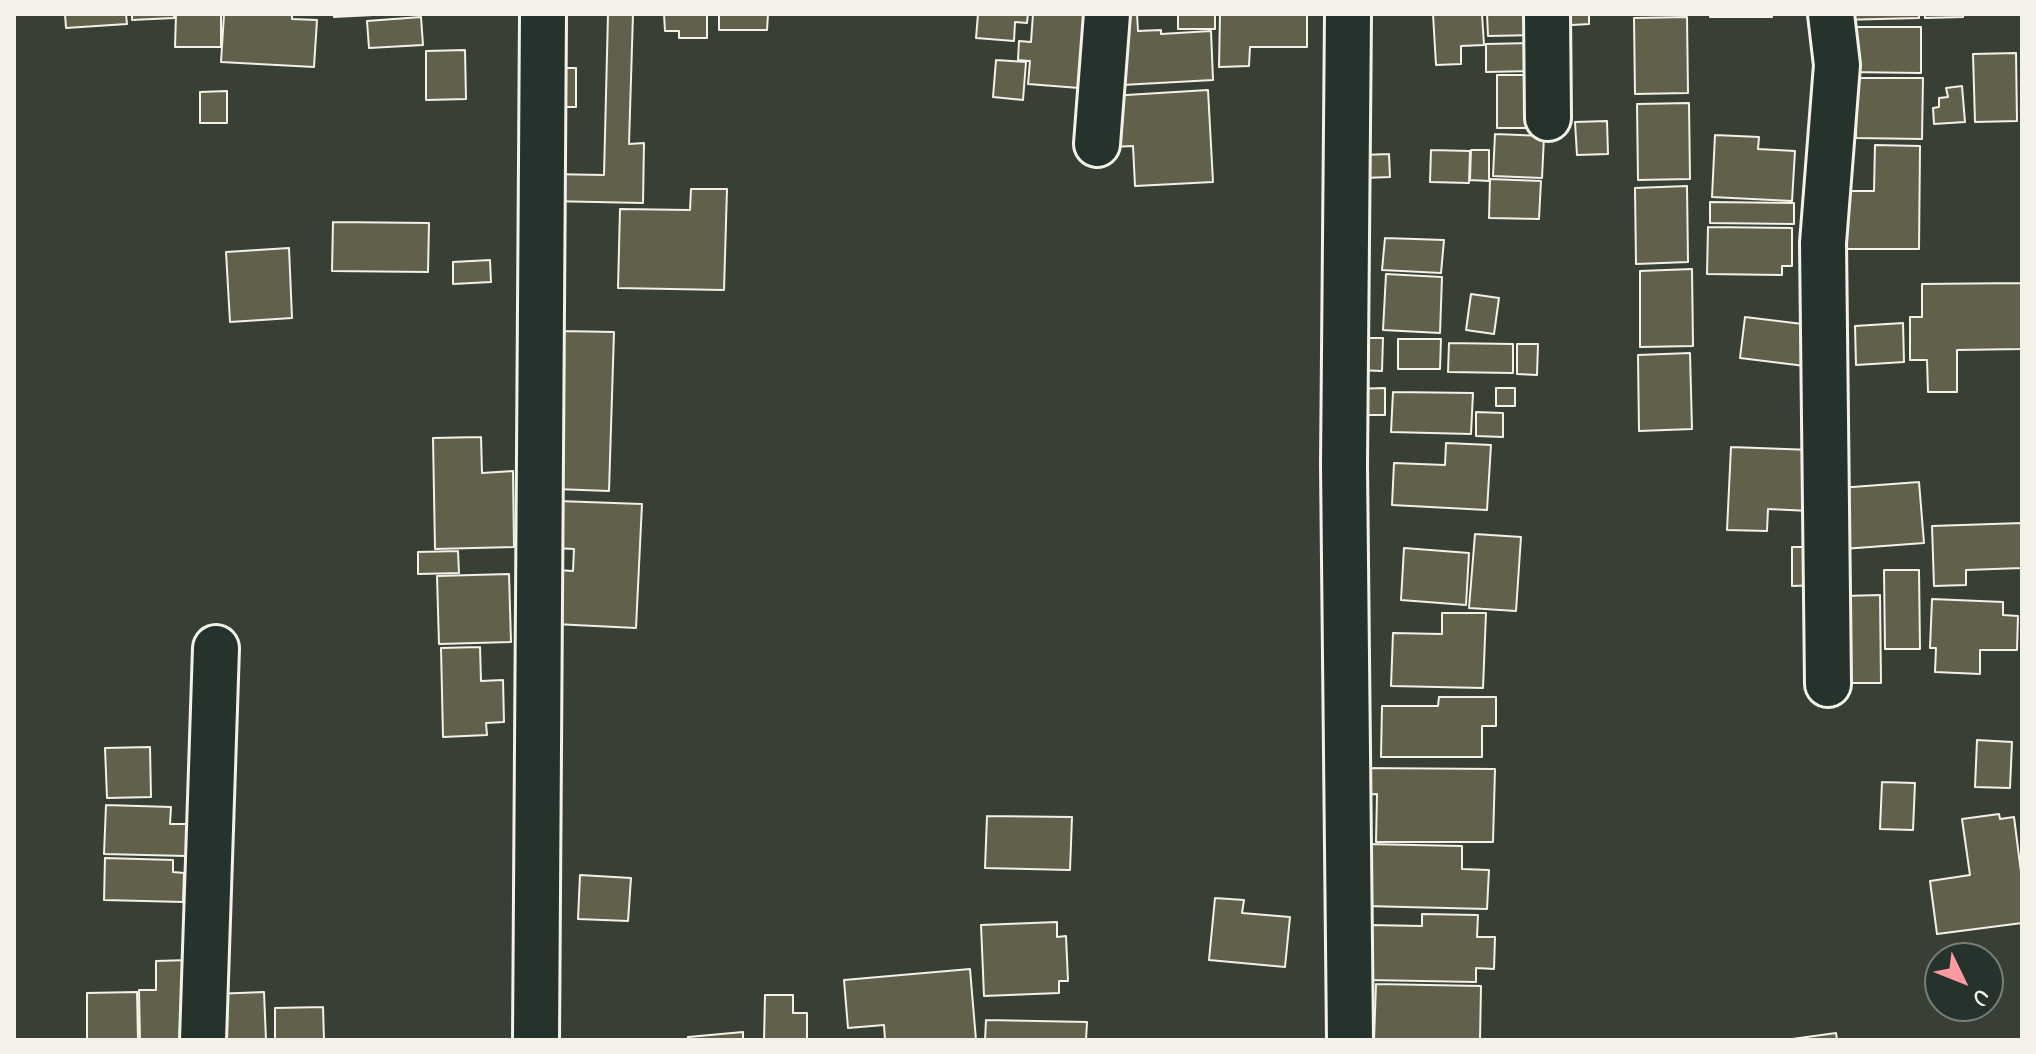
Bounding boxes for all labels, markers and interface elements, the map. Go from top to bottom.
north arrow [1924,942,2004,1022]
text: U [1965,982,1995,1012]

